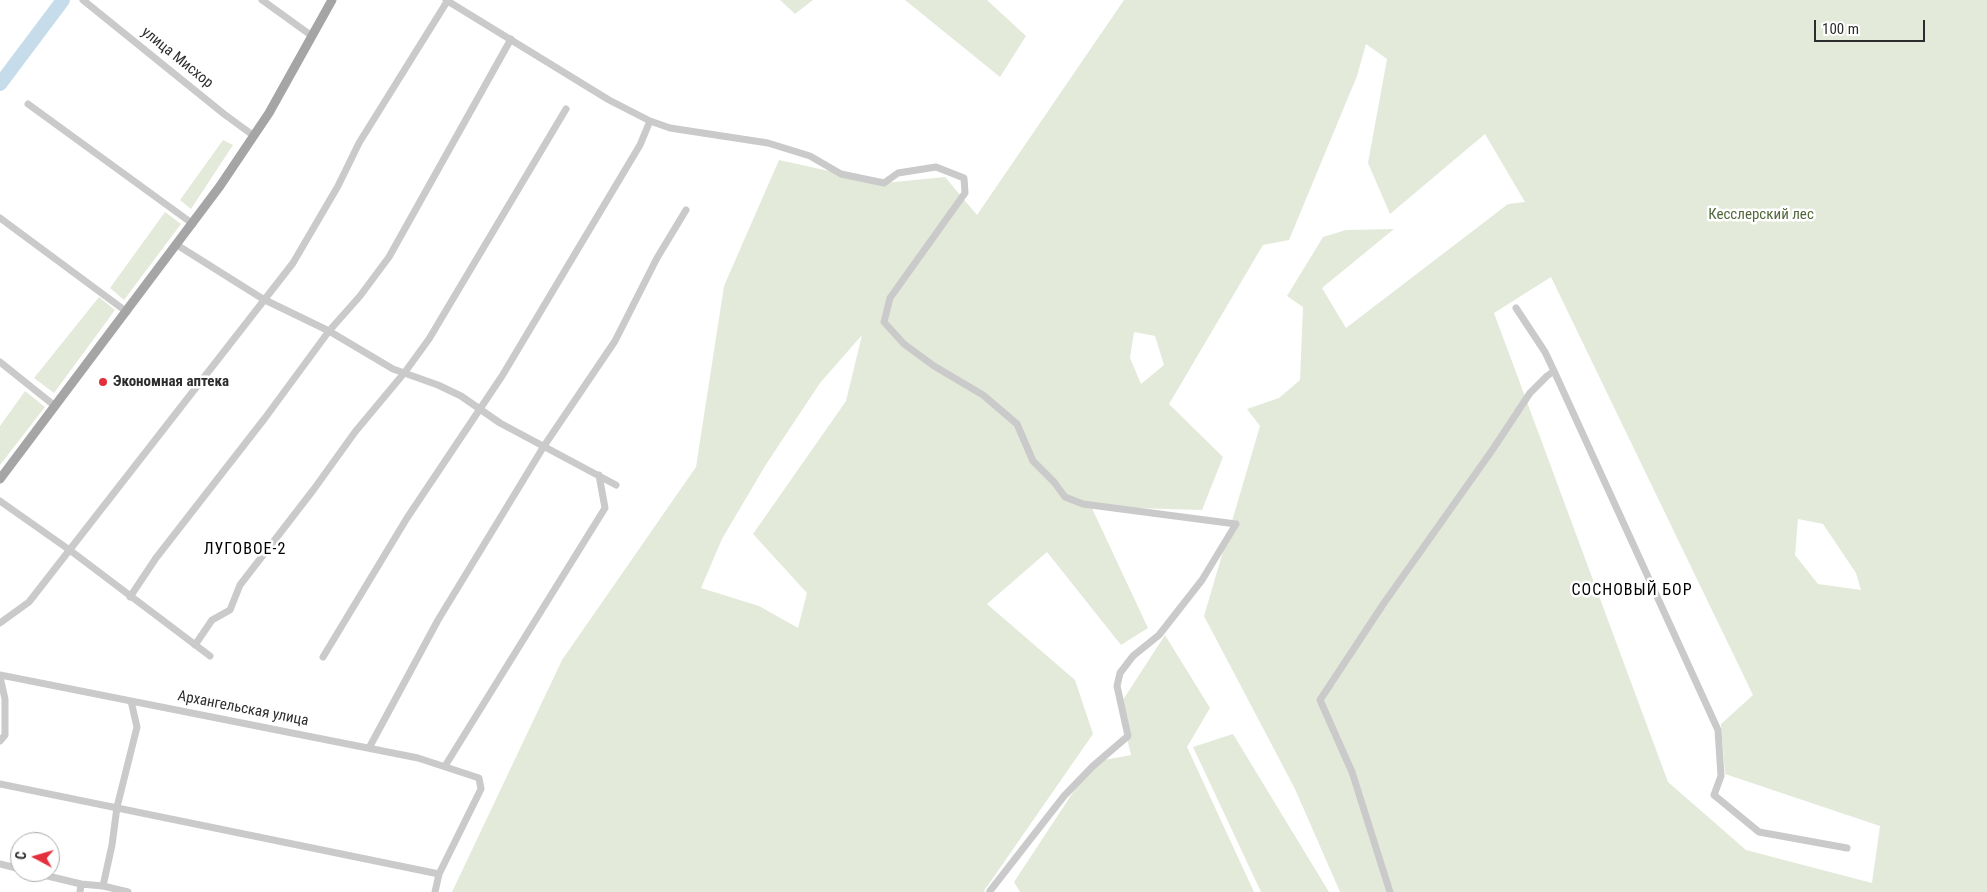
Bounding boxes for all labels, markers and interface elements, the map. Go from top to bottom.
scale bar [1817,10,1928,42]
text: 100 m [1822,20,1859,38]
street label: улица Мисхор [138,24,216,92]
park label: Кесслерский лес [1708,206,1814,224]
place label: Экономная аптека [113,373,229,391]
marker: Экономная аптека [97,376,109,388]
district label: ЛУГОВОЕ-2 [203,540,287,560]
district label: СОСНОВЫЙ БОР [1570,581,1694,601]
street label: Архангельская улица [176,687,310,731]
north arrow [10,832,60,882]
text: С [13,851,29,860]

